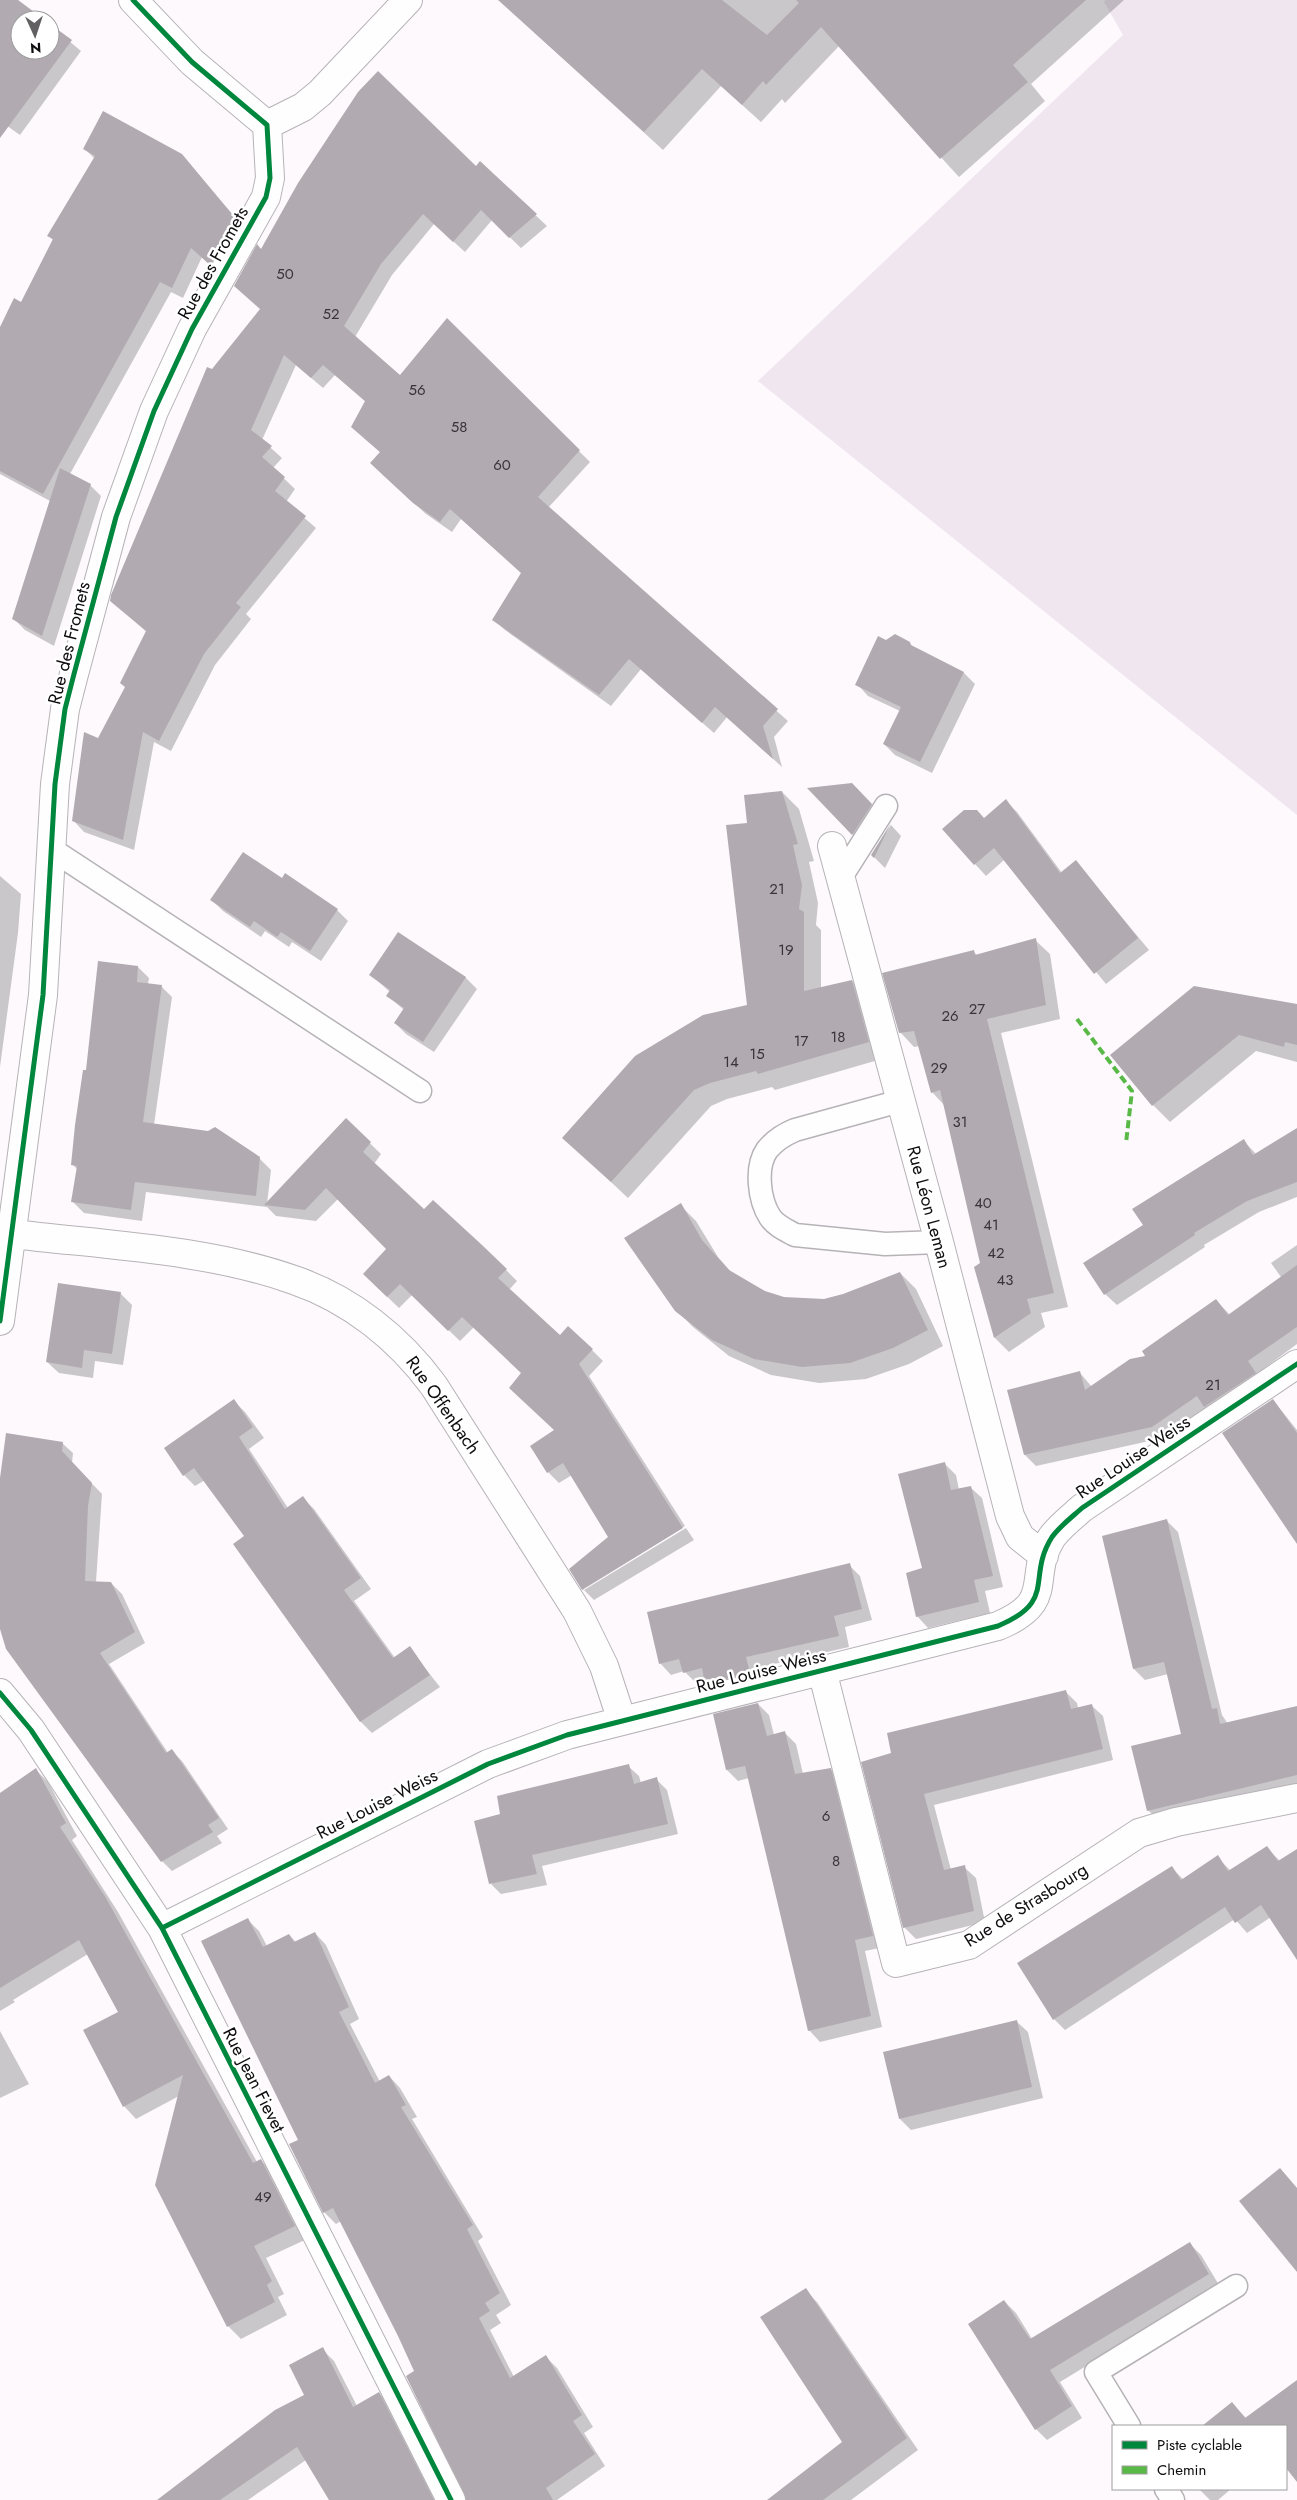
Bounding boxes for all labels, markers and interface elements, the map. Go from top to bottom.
north arrow [10,10,60,60]
text: N [30,38,42,58]
street label: Rue des Fromets [171,202,255,324]
house number: 50 [276,263,294,285]
house number: 52 [323,303,340,325]
house number: 56 [408,379,426,401]
house number: 58 [451,416,467,438]
house number: 60 [493,454,511,476]
street label: Rue des Fromets [41,579,97,707]
house number: 21 [769,878,785,900]
house number: 19 [778,939,794,961]
house number: 27 [969,998,985,1020]
house number: 26 [941,1005,959,1027]
house number: 18 [831,1026,845,1048]
house number: 17 [794,1030,808,1052]
house number: 15 [749,1043,765,1065]
house number: 14 [723,1051,739,1073]
house number: 29 [930,1057,948,1079]
house number: 31 [953,1111,967,1133]
street label: Rue Léon Leman [900,1143,958,1271]
house number: 40 [974,1192,992,1214]
house number: 41 [983,1214,999,1236]
house number: 42 [987,1242,1005,1264]
house number: 43 [997,1269,1013,1291]
street label: Rue Offenbach [400,1351,486,1459]
house number: 21 [1205,1374,1221,1396]
street label: Rue Louise Weiss [1071,1409,1195,1505]
street label: Rue Louise Weiss [693,1642,829,1700]
street label: Rue Louise Weiss [312,1762,442,1846]
house number: 6 [822,1805,830,1827]
house number: 8 [832,1850,840,1872]
street label: Rue de Strasbourg [959,1857,1093,1953]
street label: Rue Jean Fievet [216,2023,292,2138]
house number: 49 [254,2186,272,2208]
legend [1112,2425,1287,2490]
text: Piste cyclable [1157,2434,1242,2456]
text: Chemin [1157,2459,1206,2481]

